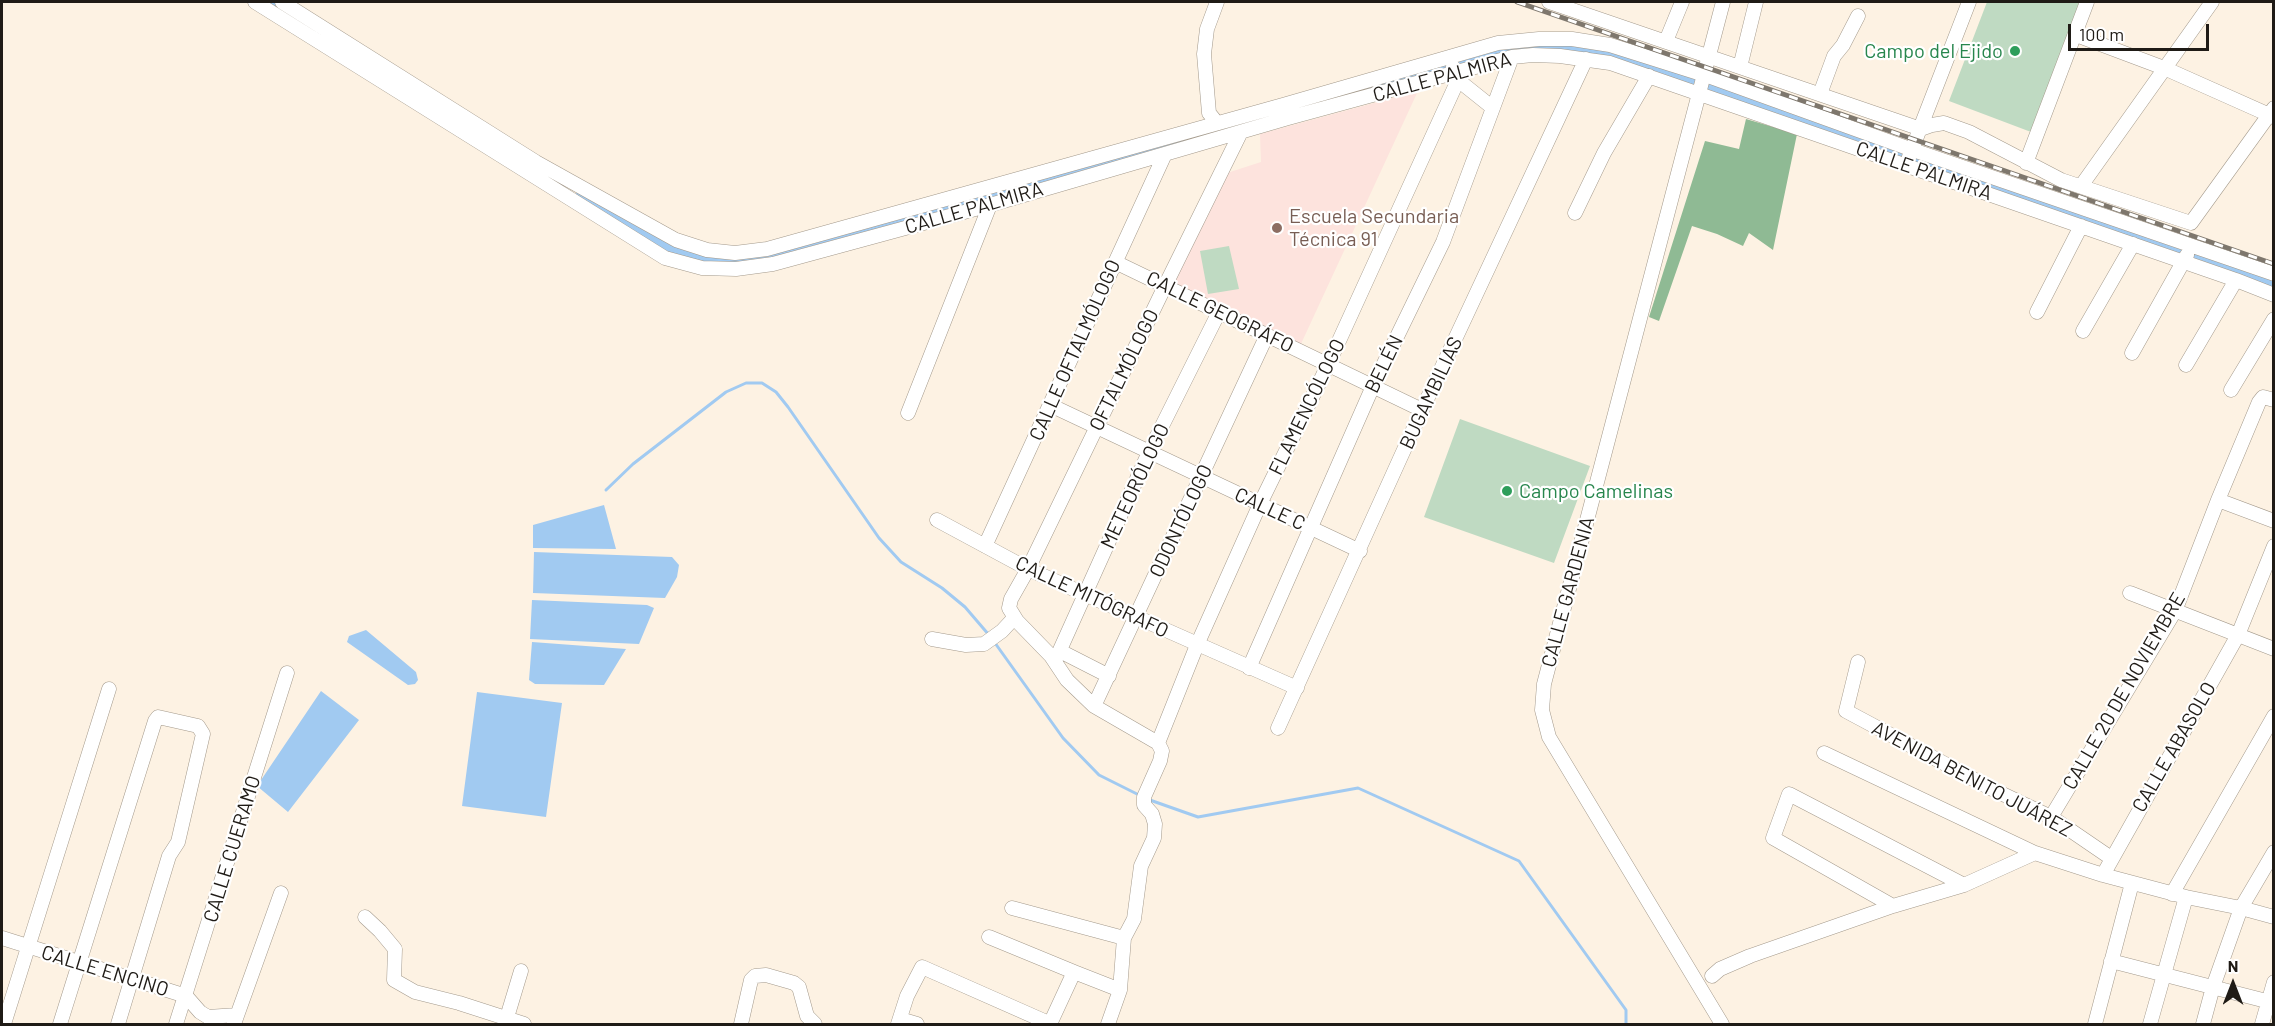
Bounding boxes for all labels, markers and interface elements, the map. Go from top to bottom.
scale bar [2071,12,2212,50]
text: 100 m [2079,23,2124,45]
place label: Campo del Ejido [1864,39,2003,63]
marker: Campo del Ejido [2008,44,2022,58]
street label: CALLE PALMIRA [1370,47,1514,107]
street label: CALLE PALMIRA [1853,136,1995,206]
street label: CALLE PALMIRA [902,177,1046,239]
place label: Escuela Secundaria Técnica 91 [1289,204,1459,251]
marker: Escuela Secundaria Técnica 91 [1270,221,1284,235]
street label: CALLE OFTALMÓLOGO [1024,256,1126,444]
street label: CALLE GEOGRÁFO [1142,266,1298,358]
street label: OFTALMÓLOGO [1084,305,1164,435]
street label: BELÉN [1360,331,1408,397]
street label: BUGAMBILIAS [1395,333,1467,453]
street label: FLAMENCÓLOGO [1264,335,1350,479]
street label: METEORÓLOGO [1096,420,1174,552]
street label: ODONTÓLOGO [1144,461,1218,581]
place label: Campo Camelinas [1519,479,1673,503]
street label: CALLE C [1231,482,1309,536]
marker: Campo Camelinas [1500,484,1514,498]
street label: CALLE GARDENIA [1536,514,1600,670]
street label: CALLE MITÓGRAFO [1011,551,1173,643]
street label: CALLE 20 DE NOVIEMBRE [2058,588,2190,794]
street label: CALLE ABASOLO [2127,678,2221,816]
street label: AVENIDA BENITO JUÁREZ [1868,716,2076,842]
street label: CALLE CUERAMO [198,773,266,925]
street label: CALLE ENCINO [38,940,172,1002]
north arrow [2203,954,2263,1014]
text: N [2228,956,2238,975]

